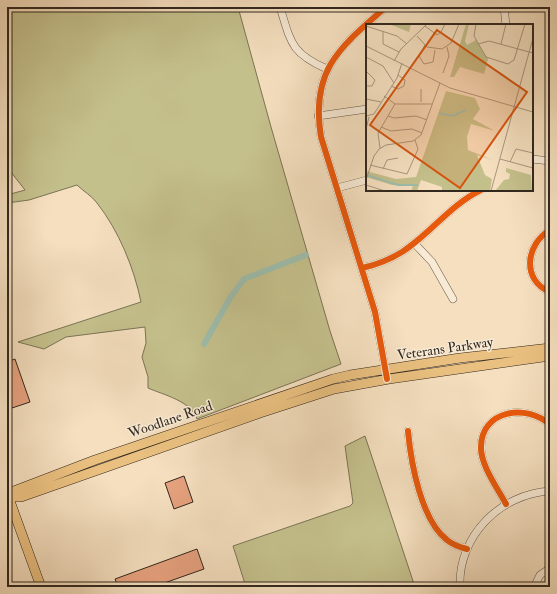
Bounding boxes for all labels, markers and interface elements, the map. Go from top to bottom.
inset map [366,24,533,191]
street label: Veterans Parkway [396,333,495,365]
street label: Woodlane Road [125,397,215,442]

